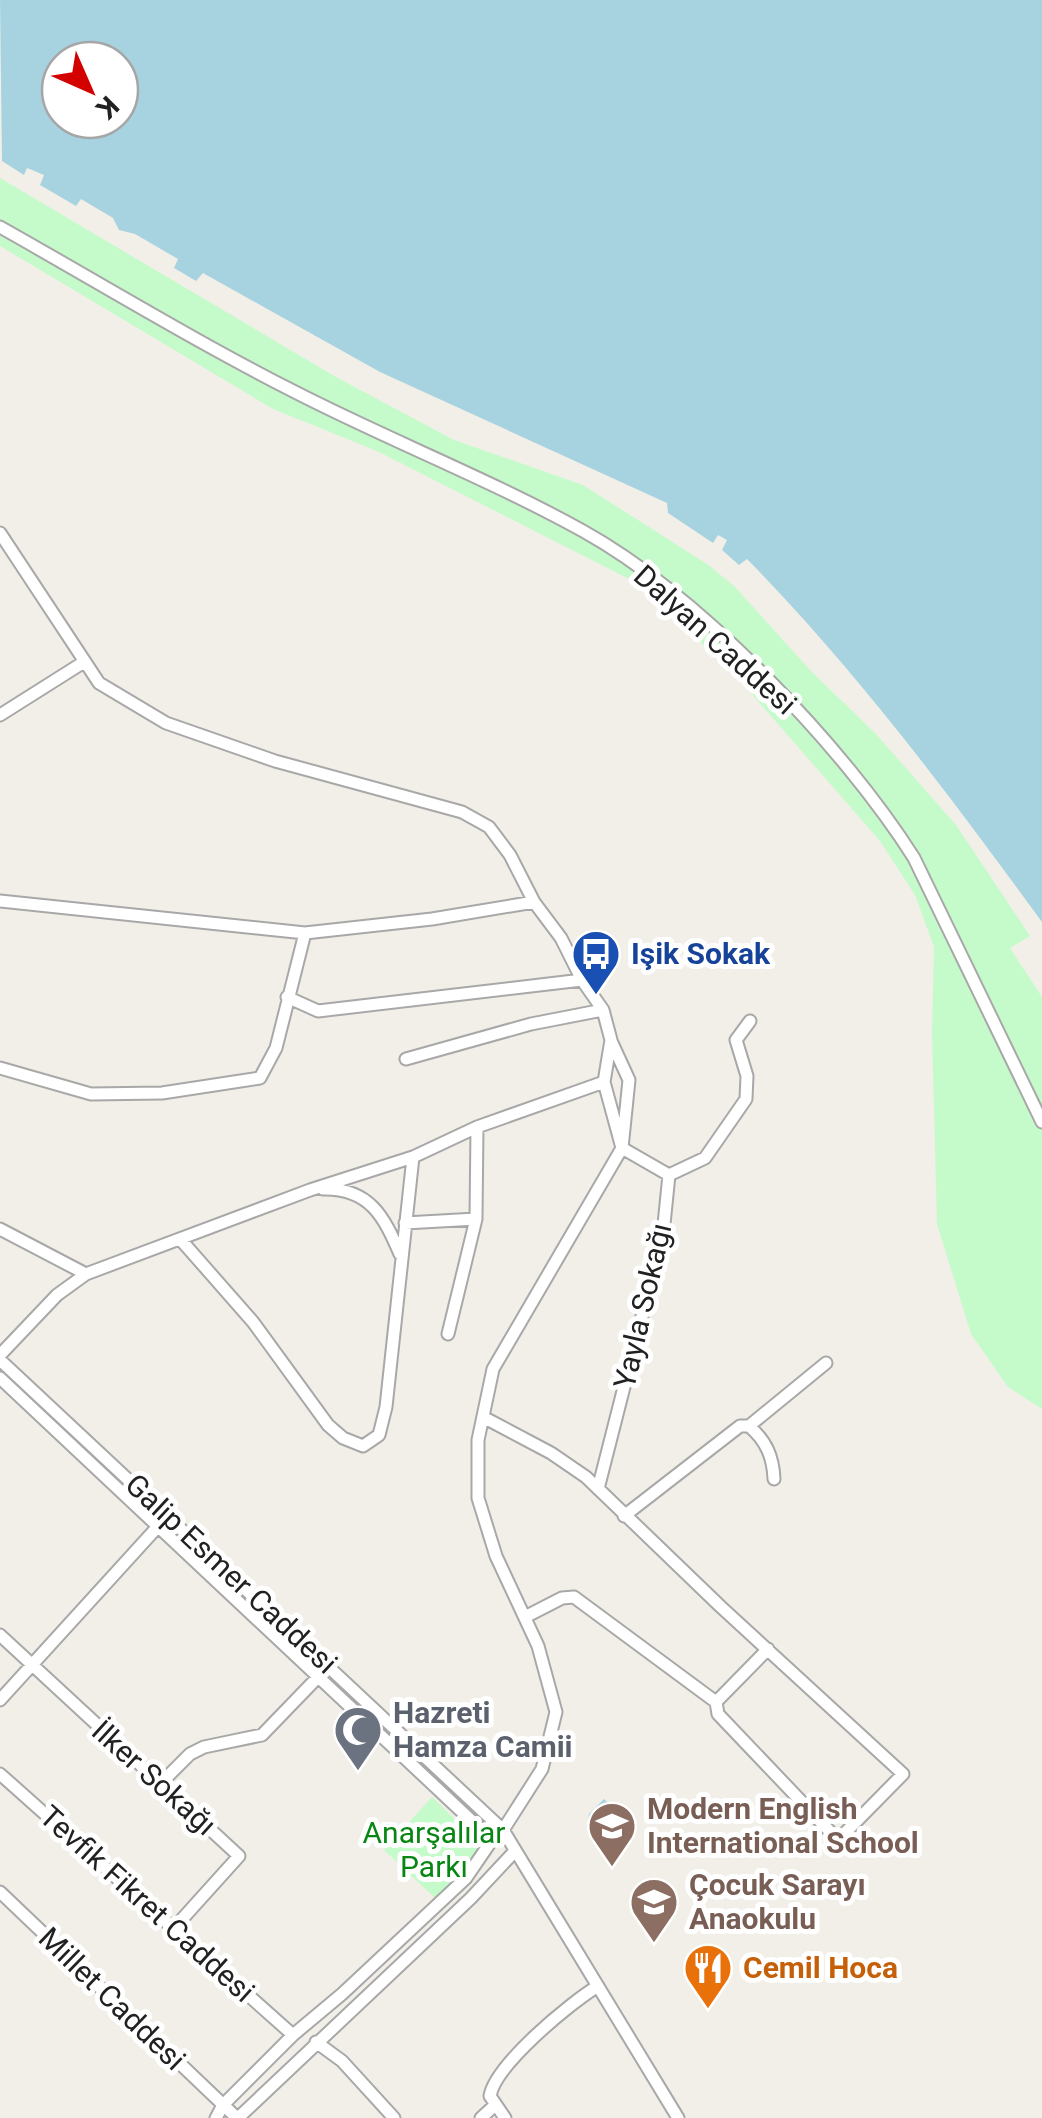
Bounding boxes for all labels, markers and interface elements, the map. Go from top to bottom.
north arrow [40,40,140,140]
text: K [89,89,125,125]
street label: Dalyan Caddesi [627,558,804,722]
bus stop icon: Işik Sokak [570,928,622,996]
place label: Işik Sokak [631,936,771,971]
street label: Yayla Sokağı [606,1220,679,1392]
street label: Galip Esmer Caddesi [118,1467,344,1681]
place label: Hazreti Hamza Camii [393,1695,573,1764]
mosque icon: Hazreti Hamza Camii [332,1704,384,1772]
street label: İlker Sokağı [85,1713,223,1842]
place label: Modern English International School [647,1791,919,1860]
street label: Tevfik Fikret Caddesi [33,1798,262,2009]
school or university icon: Modern English International School [586,1800,638,1868]
park label: Anarşalılar Parkı [363,1815,505,1884]
place label: Çocuk Sarayı Anaokulu [689,1867,866,1936]
school or university icon: Çocuk Sarayı Anaokulu [628,1876,680,1944]
street label: Millet Caddesi [32,1920,193,2077]
restaurant icon: Cemil Hoca [682,1942,734,2010]
place label: Cemil Hoca [743,1950,898,1985]

